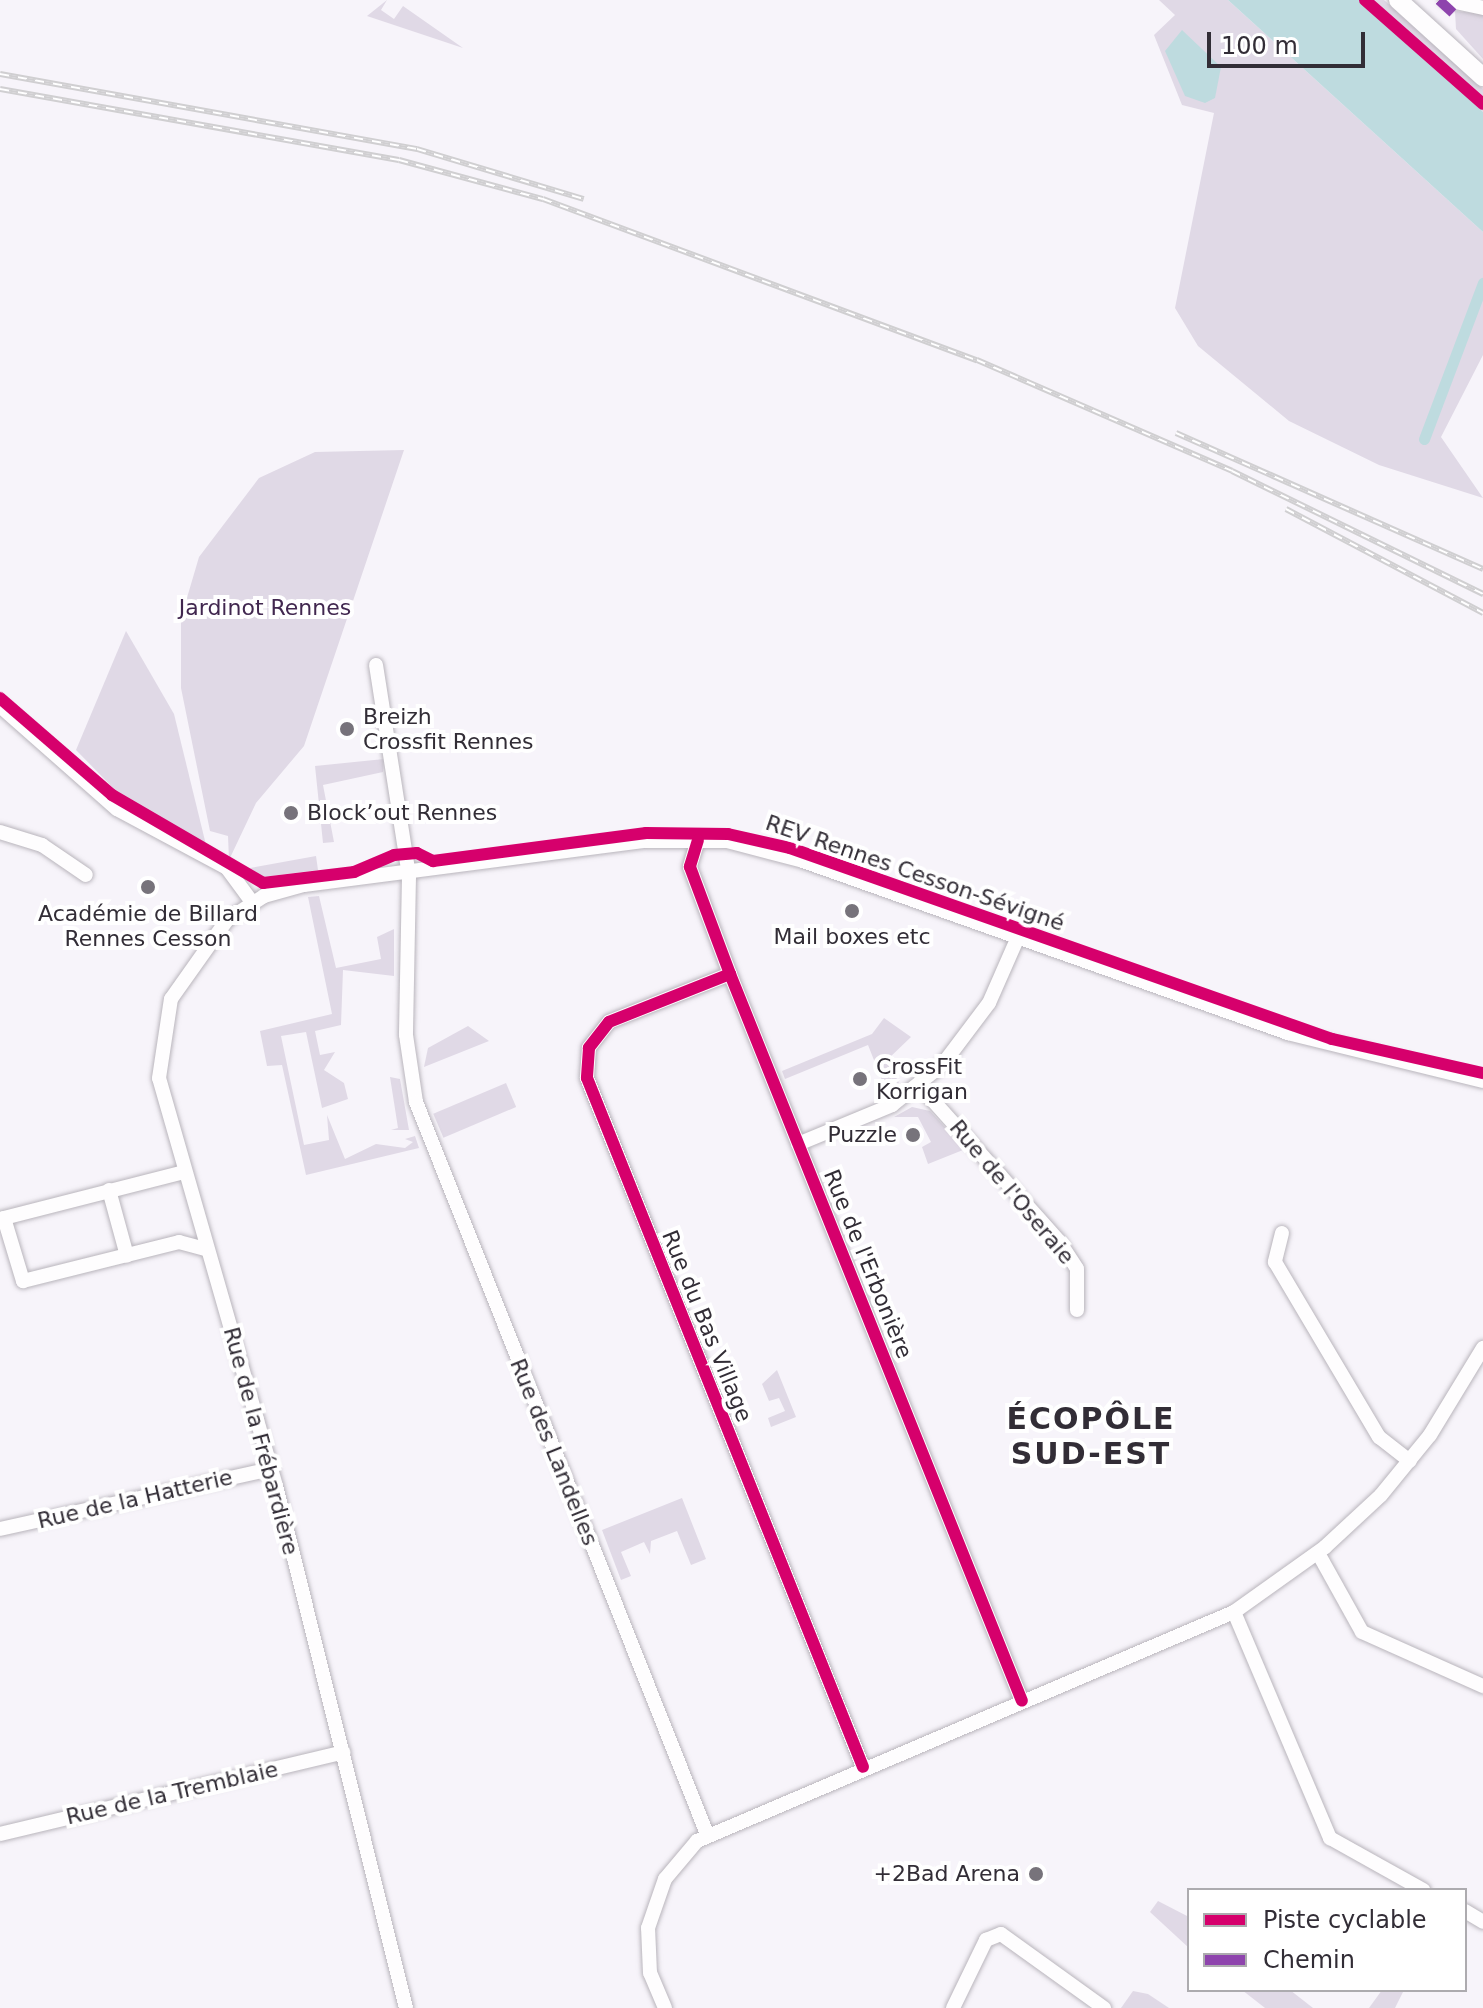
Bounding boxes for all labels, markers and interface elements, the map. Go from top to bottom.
scale bar [1211,16,1369,66]
text: 100 m [1221,32,1298,60]
park label: Jardinot Rennes [179,595,351,621]
place label: Breizh Crossfit Rennes [363,703,534,754]
marker: Breizh Crossfit Rennes [338,720,356,738]
place label: Block’out Rennes [307,800,497,826]
marker: Block’out Rennes [282,804,300,822]
street label: REV Rennes Cesson-Sévigné [762,809,1068,937]
marker: Académie de Billard Rennes Cesson [139,878,157,896]
place label: Académie de Billard Rennes Cesson [38,900,258,952]
marker: Mail boxes etc [843,902,861,920]
place label: Mail boxes etc [773,924,931,950]
place label: CrossFit Korrigan [876,1053,968,1104]
marker: CrossFit Korrigan [851,1070,869,1088]
street label: Rue de l'Oseraie [944,1115,1080,1269]
place label: Puzzle [827,1122,897,1148]
marker: Puzzle [904,1126,922,1144]
street label: Rue de l'Erbonière [818,1166,918,1362]
street label: Rue du Bas Village [656,1226,758,1426]
street label: Rue de la Frébardière [218,1324,304,1558]
street label: Rue des Landelles [504,1355,604,1549]
district label: ÉCOPÔLE SUD-EST [1006,1401,1176,1472]
street label: Rue de la Hatterie [35,1464,235,1534]
street label: Rue de la Tremblaie [63,1756,281,1830]
place label: +2Bad Arena [873,1861,1020,1887]
marker: +2Bad Arena [1027,1865,1045,1883]
legend [1187,1888,1467,1992]
text: Piste cyclable [1263,1906,1427,1934]
text: Chemin [1263,1946,1355,1974]

